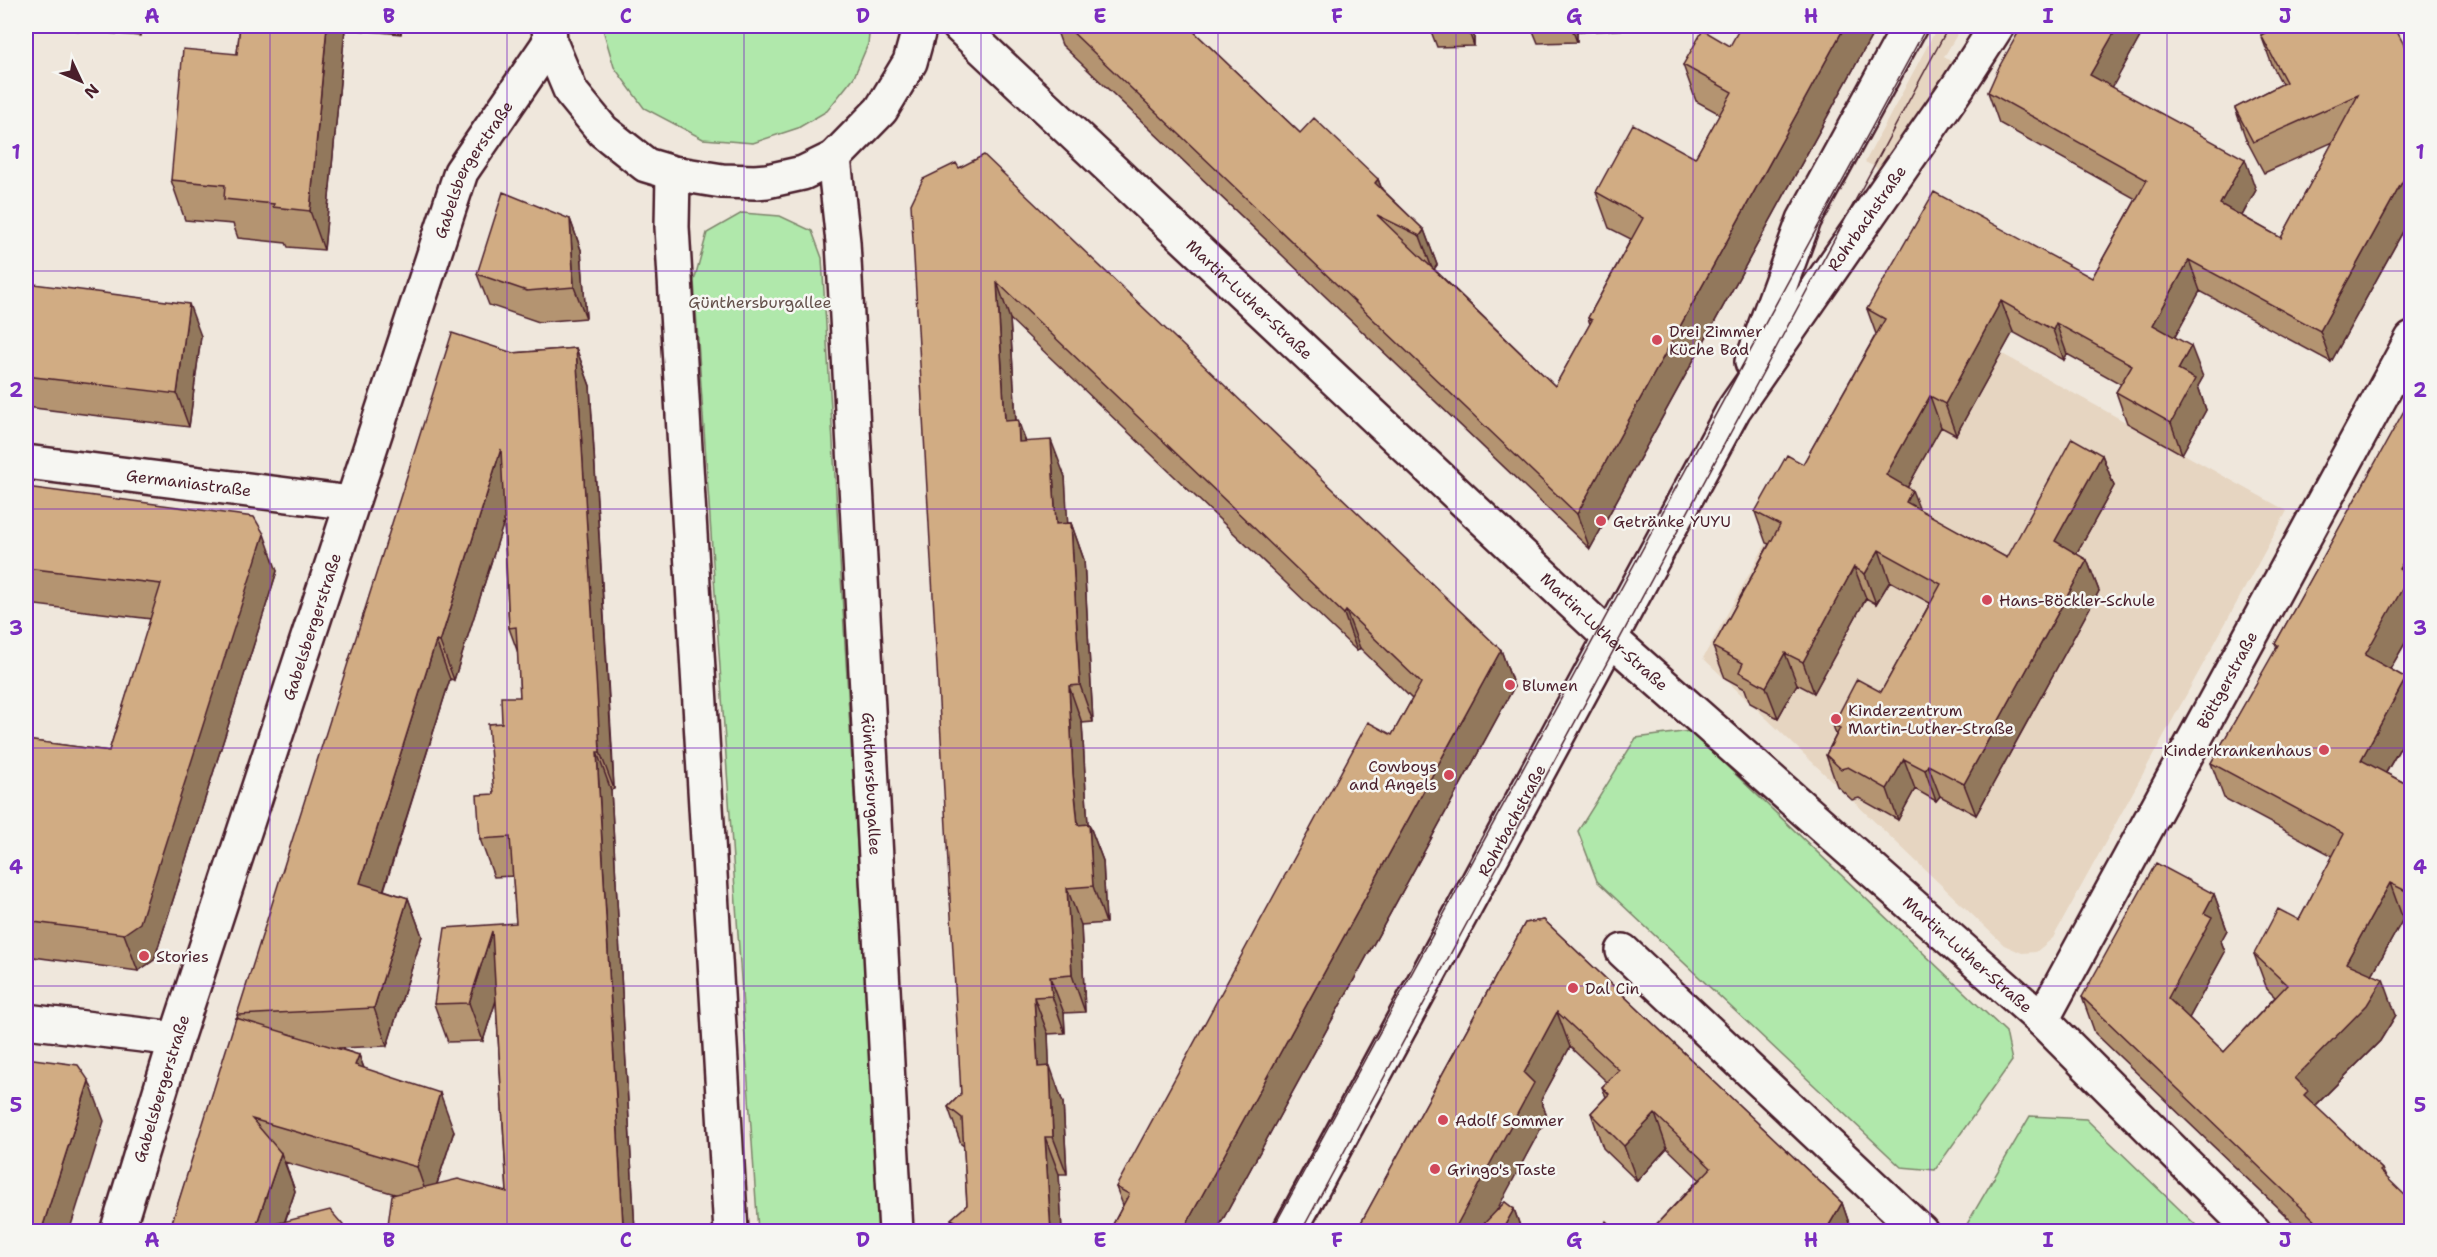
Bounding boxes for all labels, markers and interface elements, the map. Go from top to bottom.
text: A [144,3,160,29]
text: B [383,3,395,29]
text: C [620,3,632,29]
text: D [856,3,870,29]
text: E [1093,3,1107,29]
text: F [1331,3,1343,29]
text: G [1566,3,1582,29]
text: H [1804,3,1818,29]
text: I [2042,3,2054,29]
text: J [2279,3,2292,29]
north arrow [51,51,111,111]
text: N [79,79,103,103]
street label: Gabelsbergerstraße [430,97,518,241]
text: 1 [11,139,21,165]
text: 1 [2415,139,2425,165]
street label: Rohrbachstraße [1823,161,1911,275]
street label: Martin-Luther-Straße [1182,235,1317,364]
park label: Günthersburgallee [688,292,832,313]
place label: Drei Zimmer Küche Bad [1669,321,1763,360]
marker: Drei Zimmer Küche Bad [1650,333,1664,347]
text: 2 [9,377,23,403]
text: 2 [2413,377,2427,403]
street label: Germaniastraße [125,465,252,501]
place label: Getränke YUYU [1613,511,1731,532]
marker: Getränke YUYU [1594,514,1608,528]
street label: Gabelsbergerstraße [278,550,346,703]
street label: Martin-Luther-Straße [1536,568,1672,696]
place label: Hans-Böckler-Schule [1999,590,2155,611]
marker: Hans-Böckler-Schule [1980,593,1994,607]
text: 3 [9,615,23,641]
text: 3 [2413,615,2427,641]
street label: Böttgerstraße [2192,628,2262,733]
place label: Blumen [1522,675,1578,696]
marker: Blumen [1503,678,1517,692]
place label: Kinderzentrum Martin-Luther-Straße [1848,700,2014,739]
street label: Günthersburgallee [857,712,886,856]
marker: Kinderzentrum Martin-Luther-Straße [1829,712,1843,726]
place label: Kinderkrankenhaus [2163,740,2312,761]
marker: Kinderkrankenhaus [2317,743,2331,757]
place label: Cowboys and Angels [1349,756,1437,795]
street label: Rohrbachstraße [1473,761,1551,880]
marker: Cowboys and Angels [1442,768,1456,782]
text: 4 [9,854,23,880]
text: 4 [2413,854,2427,880]
street label: Martin-Luther-Straße [1898,892,2037,1018]
place label: Stories [156,946,209,967]
marker: Stories [137,949,151,963]
place label: Dal Cin [1585,978,1639,999]
marker: Dal Cin [1566,981,1580,995]
street label: Gabelsbergerstraße [129,1012,194,1165]
text: 5 [10,1092,22,1118]
text: 5 [2414,1092,2426,1118]
place label: Adolf Sommer [1455,1110,1564,1131]
marker: Adolf Sommer [1436,1113,1450,1127]
place label: Gringo's Taste [1447,1159,1556,1180]
marker: Gringo's Taste [1428,1162,1442,1176]
text: A [144,1227,160,1253]
text: B [383,1227,395,1253]
text: C [620,1227,632,1253]
text: D [856,1227,870,1253]
text: E [1093,1227,1107,1253]
text: F [1331,1227,1343,1253]
text: G [1566,1227,1582,1253]
text: H [1804,1227,1818,1253]
text: I [2042,1227,2054,1253]
text: J [2279,1227,2292,1253]

